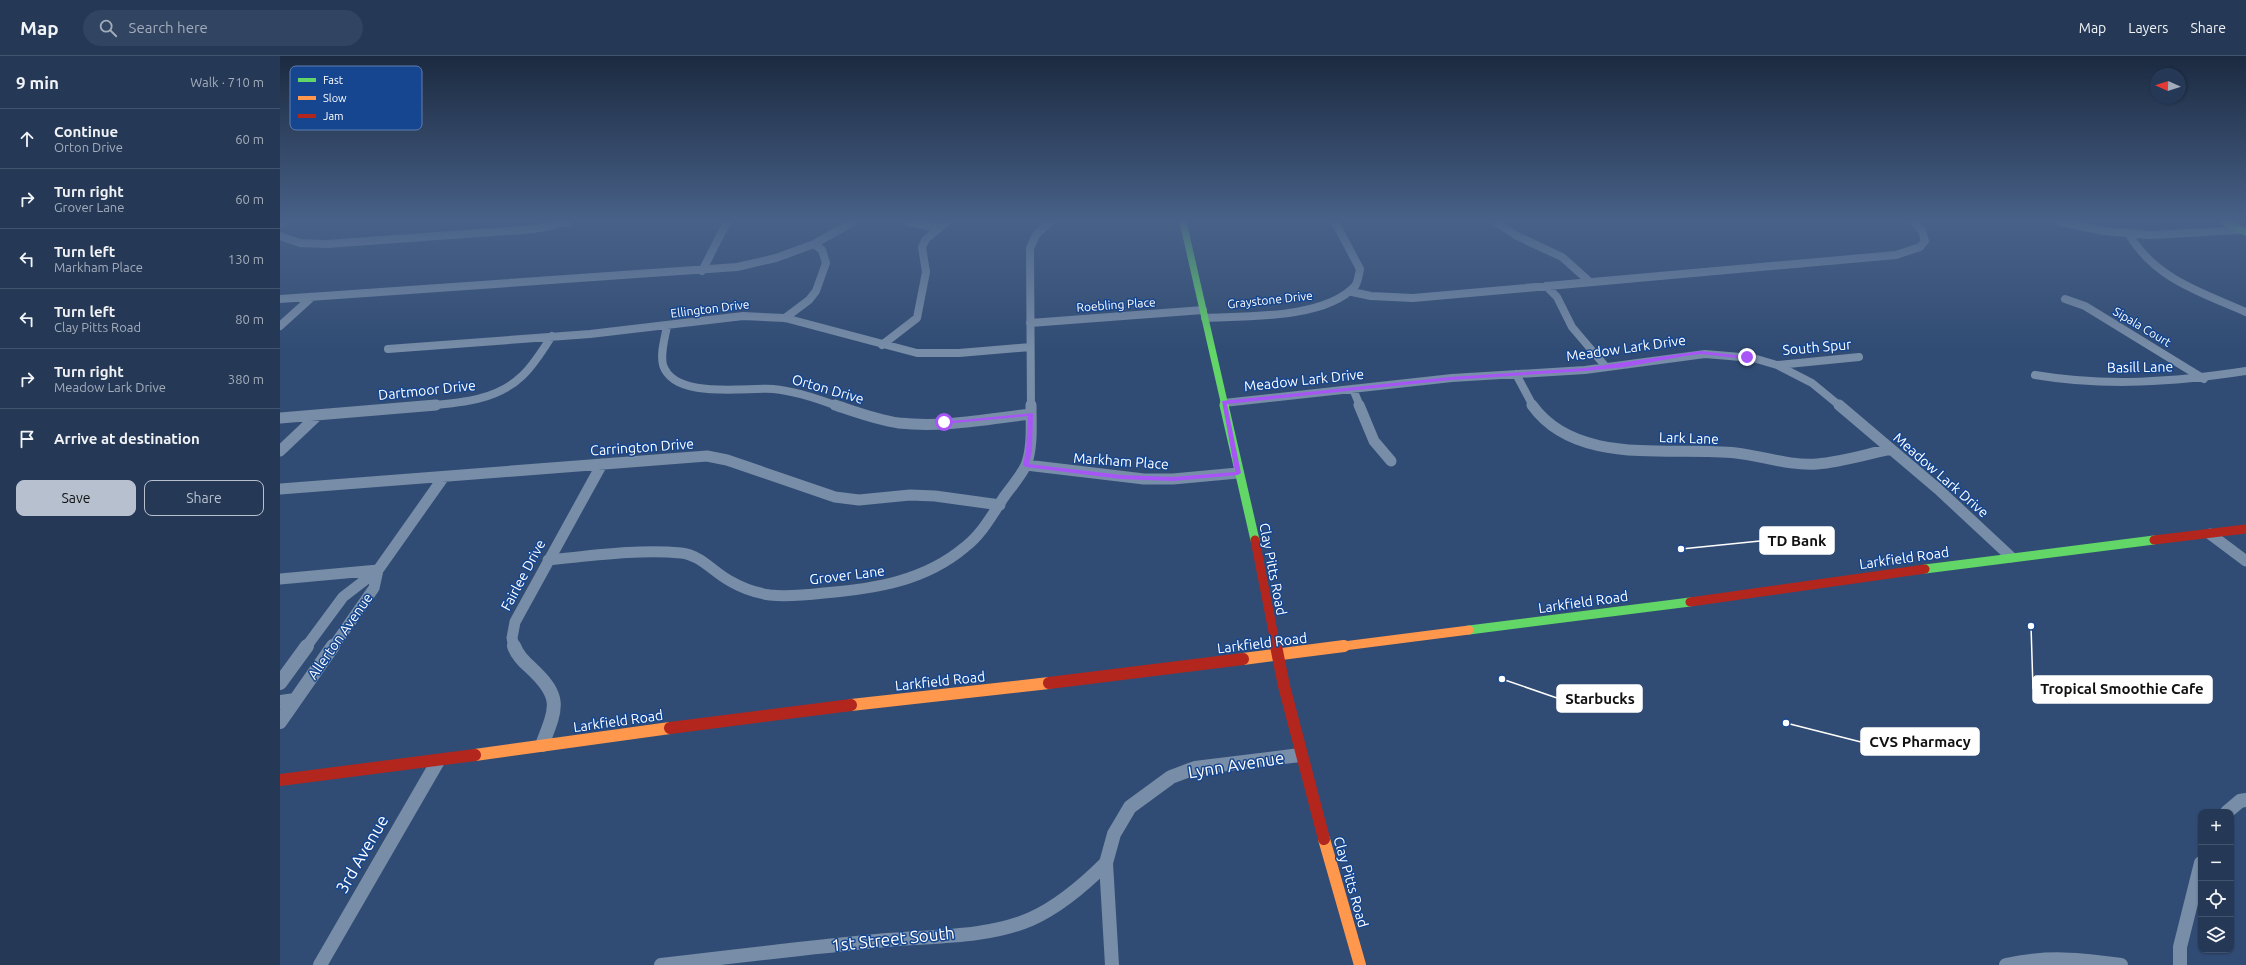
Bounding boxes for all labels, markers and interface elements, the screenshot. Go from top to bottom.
search box [83,10,363,46]
text: Map [20,17,59,39]
icon: search [97,17,119,39]
text: Search here [129,19,208,36]
text: Map [2079,20,2106,36]
text: Layers [2128,20,2168,36]
text: Share [2190,20,2226,36]
legend [290,66,422,130]
north arrow [2150,68,2186,104]
text: 9 min [16,73,59,92]
text: Fast [323,74,344,86]
text: Walk · 710 m [190,75,264,89]
text: Slow [323,92,347,104]
text: Jam [323,110,344,122]
text: Continue [54,123,118,140]
icon: ahead [16,128,38,150]
text: 60 m [235,132,264,146]
text: Orton Drive [54,140,123,154]
text: Turn right [54,183,124,200]
icon: right [16,188,38,210]
text: 60 m [235,192,264,206]
text: Grover Lane [54,200,124,214]
text: Turn left [54,243,115,260]
icon: left [16,248,38,270]
text: 130 m [228,252,264,266]
text: Markham Place [54,260,143,274]
street label: Graystone Drive [1227,289,1313,310]
street label: Roebling Place [1076,295,1156,314]
street label: Ellington Drive [670,297,750,320]
text: Turn left [54,303,115,320]
street label: Sipala Court [2111,304,2174,349]
icon: left [16,308,38,330]
text: 80 m [235,312,264,326]
text: Clay Pitts Road [54,320,141,334]
street label: Meadow Lark Drive [1565,332,1687,364]
street label: South Spur [1782,336,1853,358]
route end [1738,348,1756,366]
street label: Basill Lane [2107,358,2173,376]
text: Turn right [54,363,124,380]
street label: Meadow Lark Drive [1243,366,1365,394]
icon: right [16,368,38,390]
street label: Orton Drive [790,371,866,407]
text: 380 m [228,372,264,386]
street label: Dartmoor Drive [377,377,477,403]
text: Meadow Lark Drive [54,380,166,394]
route start [935,413,953,431]
icon: arrive [16,428,38,450]
street label: Lark Lane [1659,429,1719,447]
street label: Meadow Lark Drive [1890,429,1992,521]
text: Arrive at destination [54,430,200,447]
street label: Carrington Drive [590,435,694,459]
street label: Markham Place [1073,450,1169,472]
button: Save [16,480,136,516]
button: Share [144,480,264,516]
street label: Clay Pitts Road [1256,521,1290,617]
callout: TD Bank [1760,527,1834,554]
text: TD Bank [1768,532,1827,549]
street label: Fairlee Drive [498,537,548,613]
street label: Larkfield Road [1858,544,1950,572]
street label: Grover Lane [808,562,886,588]
street label: Larkfield Road [1537,588,1629,616]
street label: Allerton Avenue [304,590,376,682]
street label: Larkfield Road [1216,630,1308,656]
street label: Larkfield Road [894,668,986,694]
callout: Tropical Smoothie Cafe [2033,676,2212,703]
text: Tropical Smoothie Cafe [2040,680,2204,697]
callout: Starbucks [1557,685,1642,712]
text: Starbucks [1565,690,1635,707]
street label: Larkfield Road [572,707,664,735]
callout: CVS Pharmacy [1861,728,1979,755]
text: CVS Pharmacy [1869,733,1971,750]
street label: Lynn Avenue [1186,748,1285,781]
map controls [2198,809,2234,953]
button: + [2198,809,2234,845]
street label: 3rd Avenue [332,811,392,896]
street label: Clay Pitts Road [1330,835,1372,929]
button: − [2198,845,2234,881]
button: locate [2198,881,2234,917]
button: layers [2198,917,2234,953]
street label: 1st Street South [830,923,956,954]

